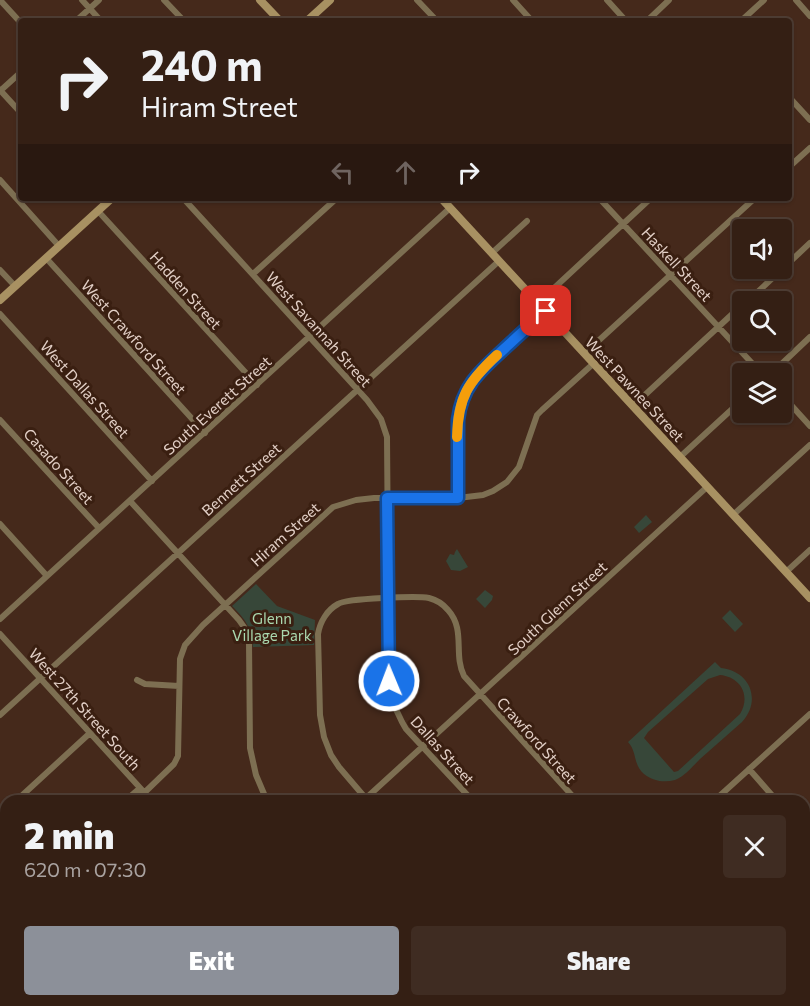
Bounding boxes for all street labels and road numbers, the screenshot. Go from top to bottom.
street label: Haskell Street [638,223,716,305]
street label: Hadden Street [146,247,226,333]
street label: West Savannah Street [263,268,375,390]
street label: West Crawford Street [78,276,190,398]
street label: West Pawnee Street [582,333,688,445]
street label: West Dallas Street [37,337,133,441]
street label: South Everett Street [159,352,275,458]
street label: Casado Street [20,424,98,508]
street label: Bennett Street [198,439,284,519]
street label: Hiram Street [247,498,323,570]
street label: South Glenn Street [504,557,610,659]
street label: West 27th Street South [25,644,145,774]
street label: Crawford Street [494,693,580,787]
street label: Dallas Street [407,712,479,788]

